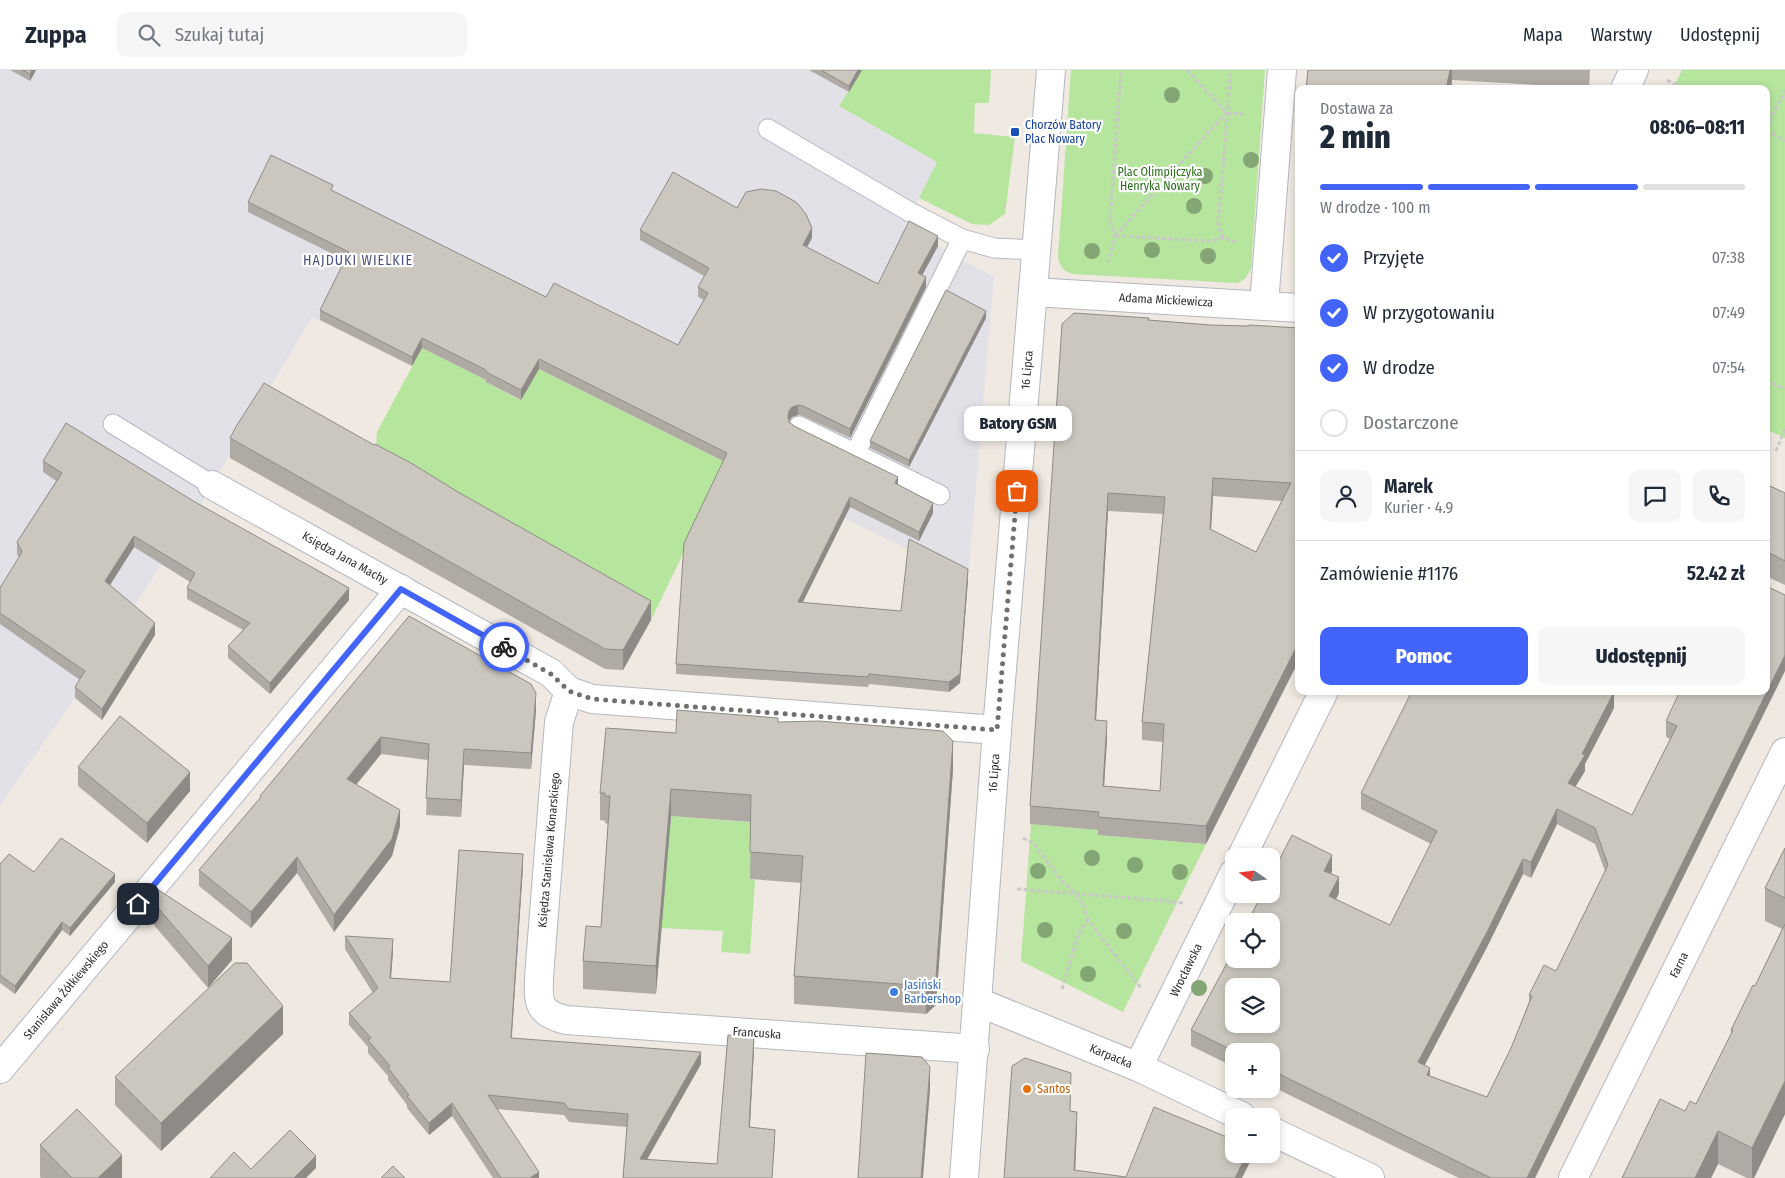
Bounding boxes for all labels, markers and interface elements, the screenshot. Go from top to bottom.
search box [117,12,467,57]
text: Zuppa [25,21,87,49]
icon: search [135,21,163,49]
text: Szukaj tutaj [175,23,264,46]
text: Mapa [1523,24,1563,46]
text: Warstwy [1591,24,1652,46]
text: Udostępnij [1680,24,1760,46]
text: Dostawa za [1320,99,1393,118]
text: 08:06–08:11 [1650,116,1745,139]
place label: Chorzów Batory Plac Nowary [1025,118,1102,146]
text: 2 min [1320,118,1391,156]
marker: Chorzów Batory Plac Nowary [1009,126,1021,138]
park label: Plac Olimpijczyka Henryka Nowary [1117,165,1203,193]
text: W drodze · 100 m [1320,198,1430,217]
icon: check [1320,244,1348,272]
text: Przyjęte [1363,246,1424,269]
text: 07:38 [1712,248,1745,267]
district label: HAJDUKI WIELKIE [303,252,413,269]
street label: Adama Mickiewicza [1119,291,1214,309]
icon: check [1320,299,1348,327]
text: W przygotowaniu [1363,301,1495,324]
text: 07:49 [1712,303,1745,322]
street label: 16 Lipca [1018,350,1036,390]
icon: check [1320,354,1348,382]
text: W drodze [1363,356,1435,379]
text: 07:54 [1712,358,1745,377]
callout: Batory GSM [963,406,1071,441]
text: Dostarczone [1363,411,1459,434]
text: Batory GSM [979,414,1057,433]
pin [996,470,1038,512]
button: person [1320,470,1372,522]
button: chat [1629,470,1681,522]
button: phone [1693,470,1745,522]
text: Marek [1384,475,1433,498]
icon: bag [1003,477,1031,505]
text: Kurier · 4.9 [1384,498,1453,517]
street label: Księdza Jana Machy [300,529,391,588]
text: Zamówienie #1176 [1320,562,1458,585]
text: 52.42 zł [1687,562,1745,585]
courier [479,622,529,672]
button: Pomoc [1320,627,1528,685]
button: Udostępnij [1538,627,1745,685]
icon: bike [490,633,518,661]
street label: 16 Lipca [986,753,1002,793]
street label: Księdza Stanisława Konarskiego [535,772,563,928]
north arrow [1225,848,1280,902]
map controls [1225,848,1280,1163]
pin [117,883,159,925]
icon: home [124,890,152,918]
button: locate [1225,913,1280,968]
street label: Stanisława Żółkiewskiego [20,937,111,1042]
street label: Wrocławska [1167,941,1205,999]
street label: Farna [1667,950,1691,980]
place label: Jasiński Barbershop [904,978,961,1006]
button: layers [1225,978,1280,1033]
marker: Jasiński Barbershop [888,986,900,998]
street label: Francuska [732,1024,782,1042]
street label: Karpacka [1088,1041,1135,1071]
button: + [1225,1043,1280,1098]
place label: Santos [1037,1082,1070,1096]
marker: Santos [1021,1083,1033,1095]
button: − [1225,1108,1280,1163]

